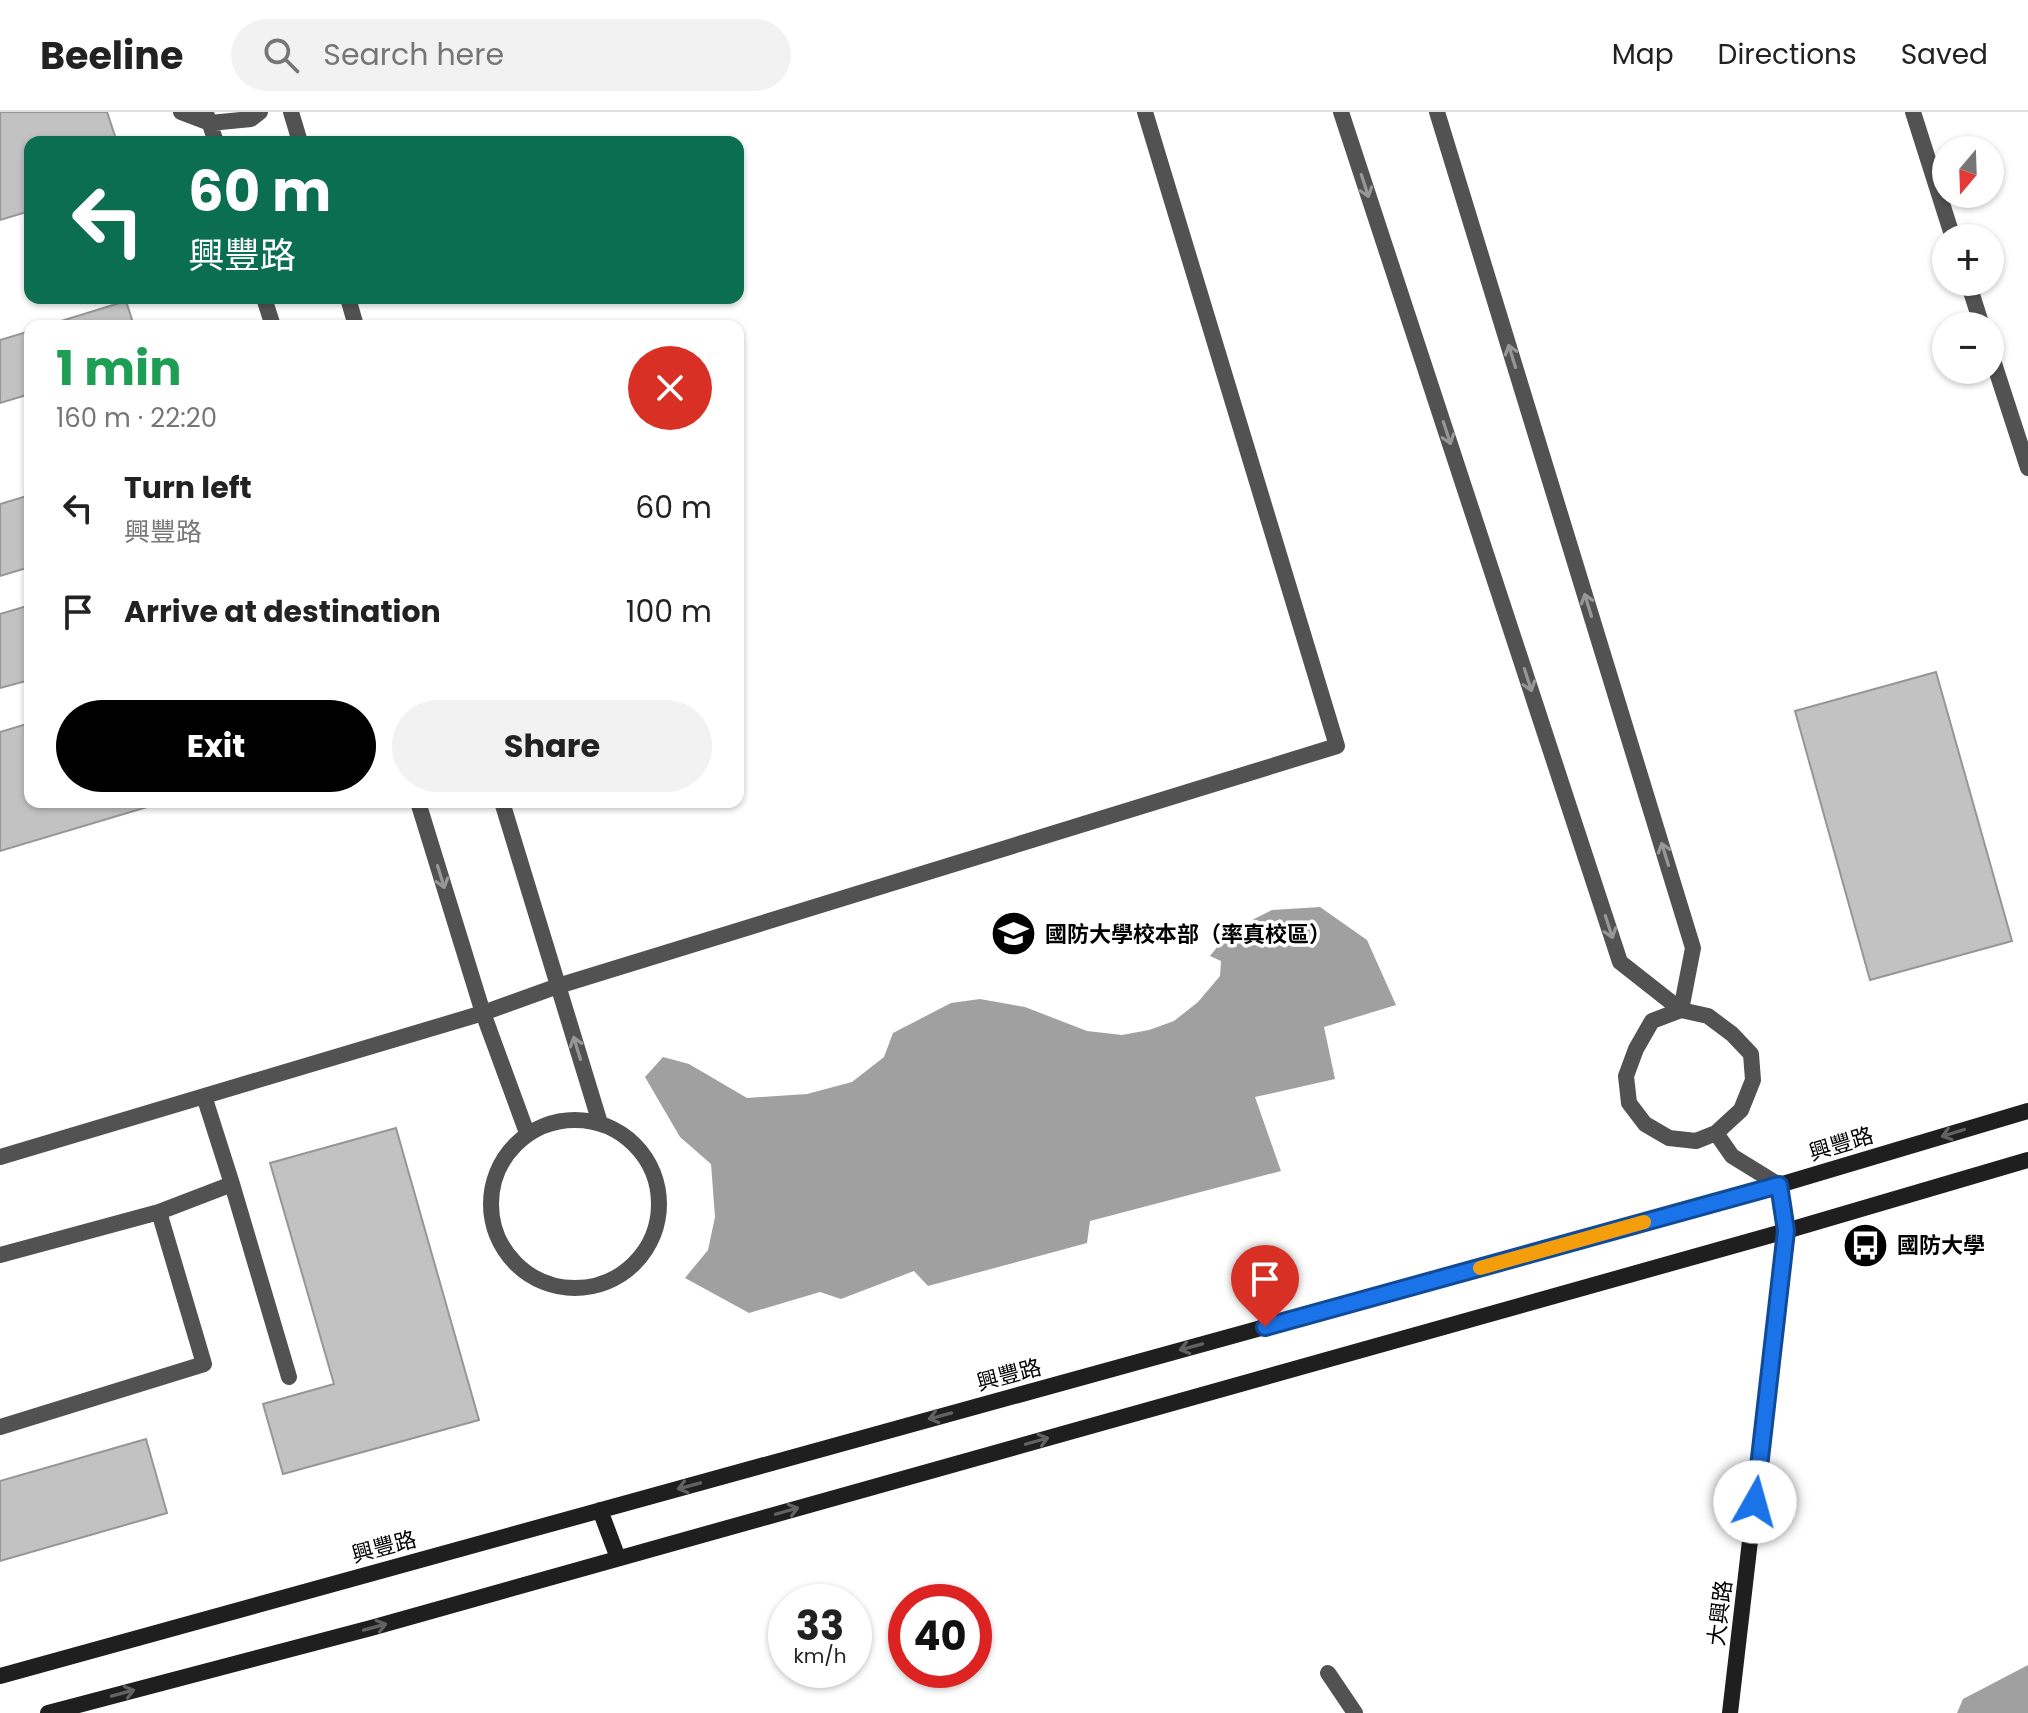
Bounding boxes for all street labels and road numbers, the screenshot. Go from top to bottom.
street label: 興豐路 [1805,1120,1877,1168]
street label: 興豐路 [973,1351,1045,1399]
street label: 興豐路 [348,1523,420,1571]
street label: 大興路 [1701,1578,1739,1648]

